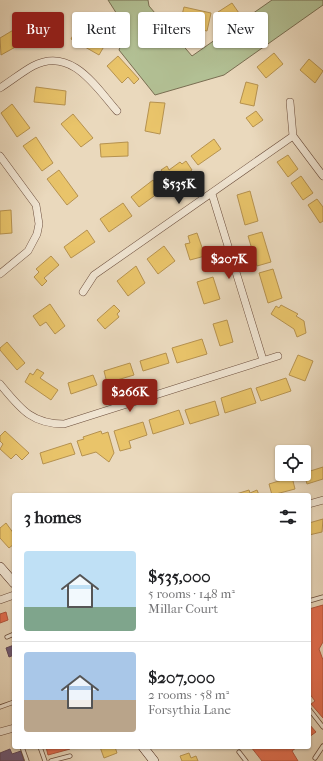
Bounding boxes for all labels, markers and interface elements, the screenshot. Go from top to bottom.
chip: Buy [12,12,64,48]
chip: Rent [72,12,130,48]
chip: Filters [138,12,205,48]
chip: New [213,12,268,48]
pin: $535K [151,171,207,205]
text: $535K [162,176,196,191]
pin: $207K [201,246,257,280]
text: $207K [211,251,247,266]
pin: $266K [102,379,158,413]
text: $266K [111,384,149,399]
map controls [275,445,311,481]
button: locate [275,445,311,481]
icon: filters [277,506,299,528]
text: 3 homes [24,507,81,527]
text: $535,000 [148,566,211,586]
icon: home [56,567,104,615]
text: 5 rooms · 148 m² [148,586,235,601]
text: Millar Court [148,601,218,616]
text: $207,000 [148,667,215,687]
icon: home [56,668,104,716]
text: 2 rooms · 58 m² [148,687,229,702]
text: Forsythia Lane [148,702,231,717]

